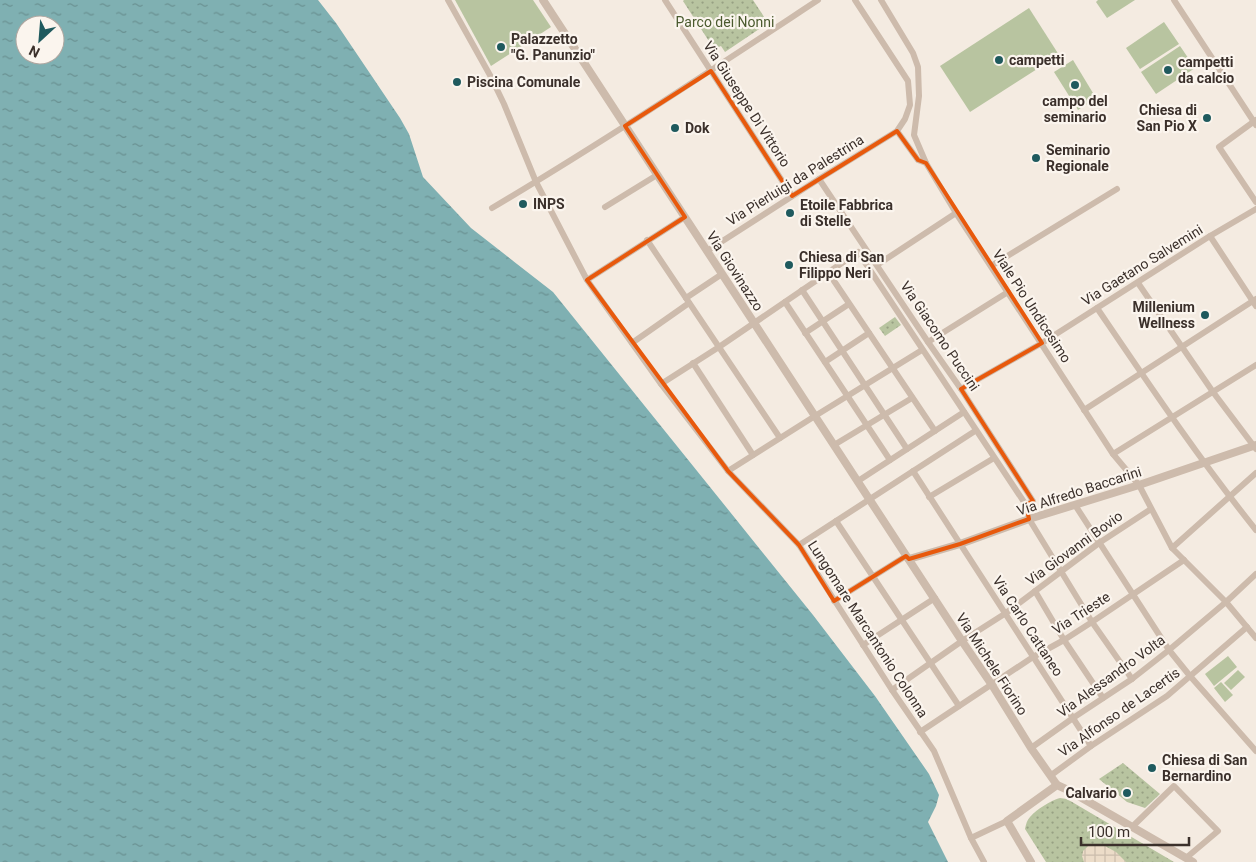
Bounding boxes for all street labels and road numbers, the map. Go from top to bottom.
street label: Via Giuseppe Di Vittorio [700,38,794,170]
street label: Via Pierluigi da Palestrina [724,131,866,229]
street label: Via Gaetano Salvemini [1079,221,1205,309]
street label: Via Giovinazzo [703,228,767,314]
street label: Viale Pio Undicesimo [989,246,1075,366]
street label: Via Giacomo Puccini [897,278,983,394]
street label: Via Alfredo Baccarini [1015,463,1143,519]
street label: Via Giovanni Bovio [1023,508,1125,588]
street label: Lungomare Marcantonio Colonna [805,538,931,720]
street label: Via Carlo Cattaneo [990,573,1066,679]
street label: Via Trieste [1049,588,1113,638]
street label: Via Michele Fiorino [953,610,1031,718]
street label: Via Alessandro Volta [1054,632,1168,720]
street label: Via Alfonso de Lacertis [1055,664,1183,760]

